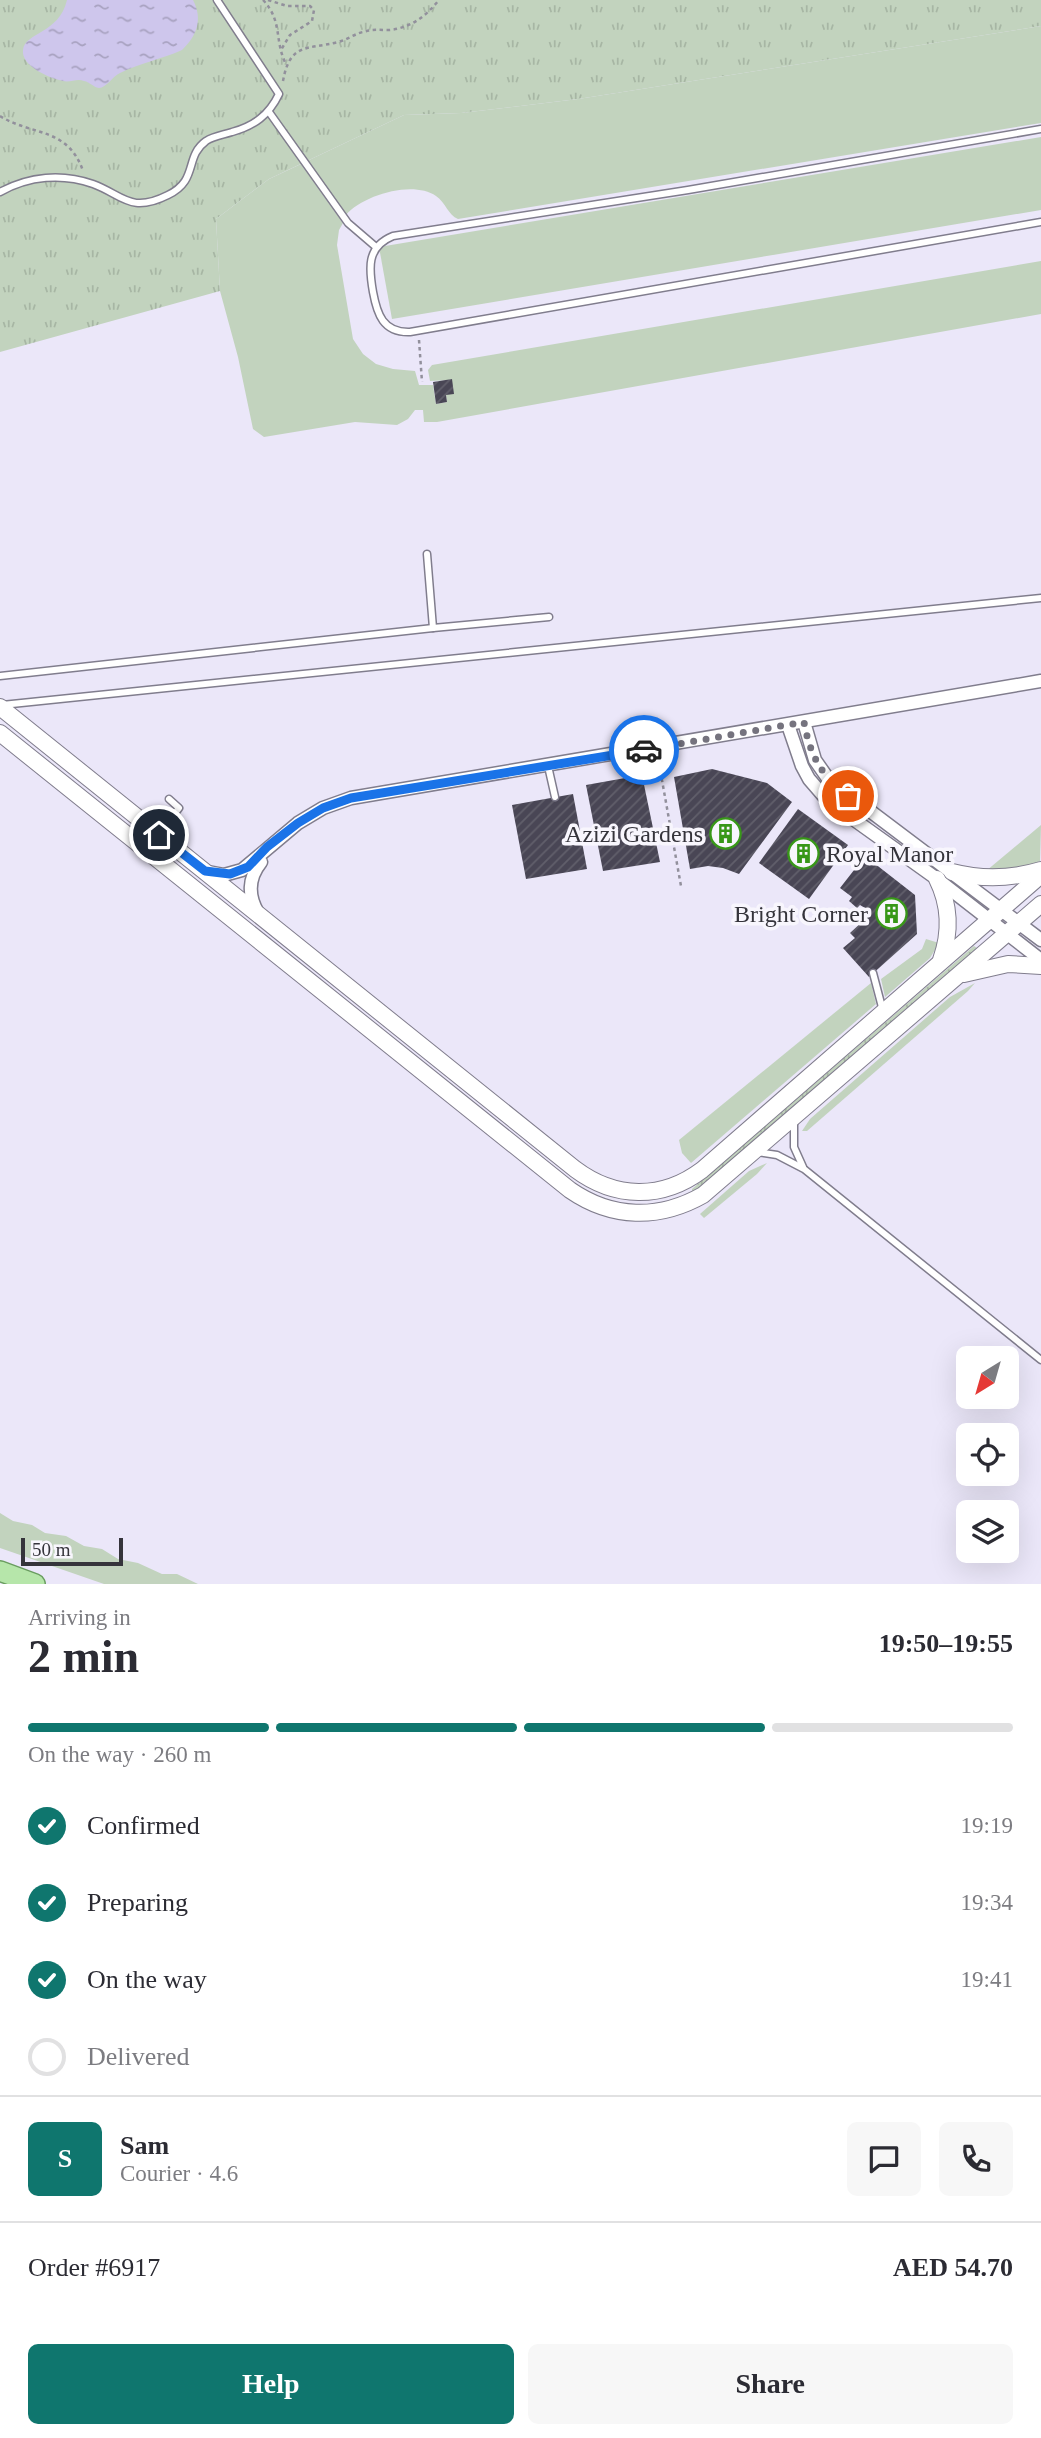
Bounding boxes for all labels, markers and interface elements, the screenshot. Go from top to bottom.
courier [609,715,679,785]
icon: car [625,731,663,769]
pin [818,766,878,826]
icon: bag [829,777,867,815]
pin [129,805,189,865]
icon: home [140,816,178,854]
building icon: Azizi Gardens [709,817,743,851]
place label: Azizi Gardens [565,821,703,847]
building icon: Royal Manor [786,837,820,871]
place label: Royal Manor [826,841,953,867]
building icon: Bright Corner [874,897,908,931]
place label: Bright Corner [734,901,868,927]
north arrow [956,1346,1018,1409]
map controls [956,1346,1019,1563]
button: locate [956,1423,1019,1486]
button: layers [956,1500,1019,1563]
scale bar [21,1535,122,1567]
text: 50 m [32,1539,71,1560]
text: Arriving in [28,1605,131,1630]
text: 19:50–19:55 [879,1629,1013,1658]
text: 2 min [28,1631,139,1682]
text: On the way · 260 m [28,1742,211,1767]
icon: check [28,1807,66,1845]
text: Confirmed [87,1811,200,1840]
text: 19:19 [961,1813,1013,1838]
icon: check [28,1884,66,1922]
text: Preparing [87,1888,188,1917]
text: 19:34 [961,1890,1013,1915]
icon: check [28,1961,66,1999]
text: On the way [87,1965,207,1994]
text: 19:41 [961,1967,1013,1992]
text: Delivered [87,2042,190,2071]
button: chat [847,2122,921,2196]
button: phone [939,2122,1013,2196]
text: Sam [120,2131,169,2160]
text: S [58,2144,72,2173]
text: Courier · 4.6 [120,2161,238,2186]
text: Order #6917 [28,2253,160,2282]
text: AED 54.70 [893,2253,1013,2282]
button: Help [28,2344,514,2424]
button: Share [528,2344,1013,2424]

